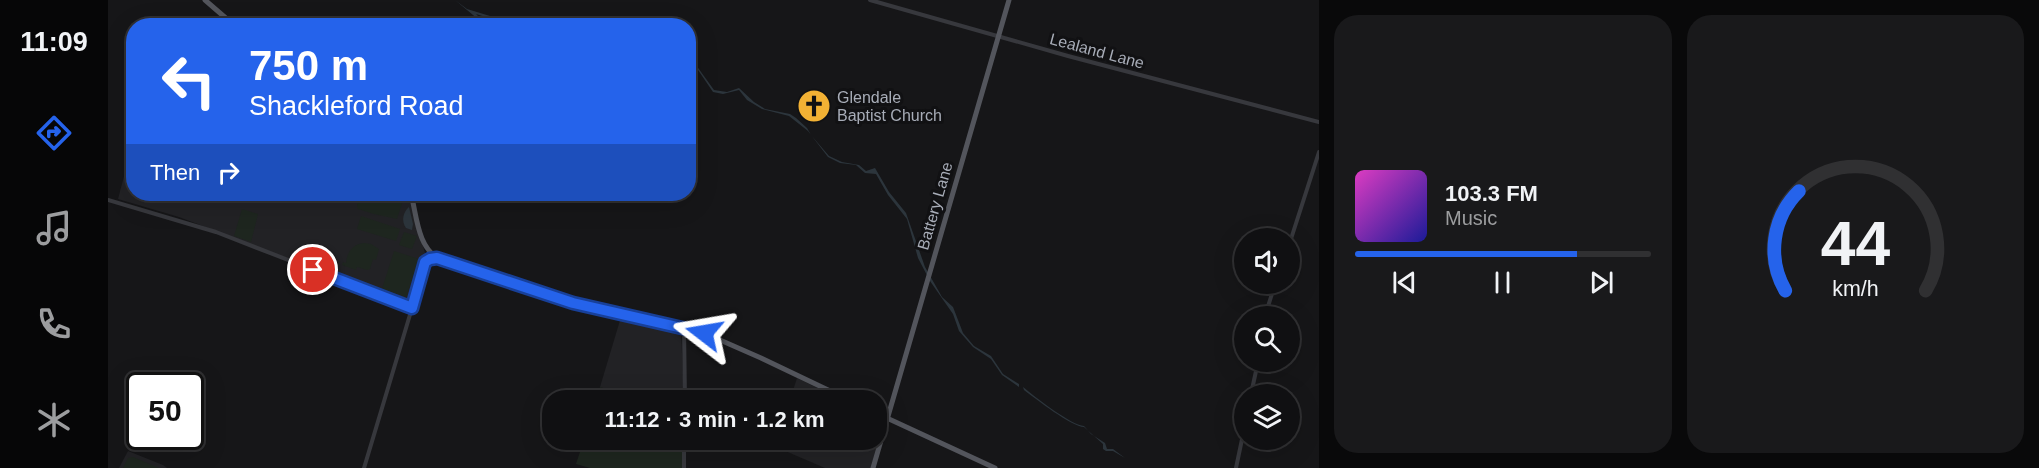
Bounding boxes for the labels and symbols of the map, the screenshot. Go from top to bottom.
street label: Lealand Lane [1048,30,1146,72]
church icon: Glendale Baptist Church [796,88,832,124]
place label: Glendale Baptist Church [837,89,942,124]
street label: Battery Lane [914,160,956,252]
pin [287,244,338,295]
position arrow [672,301,736,365]
speed limit sign: 50 [126,372,204,450]

